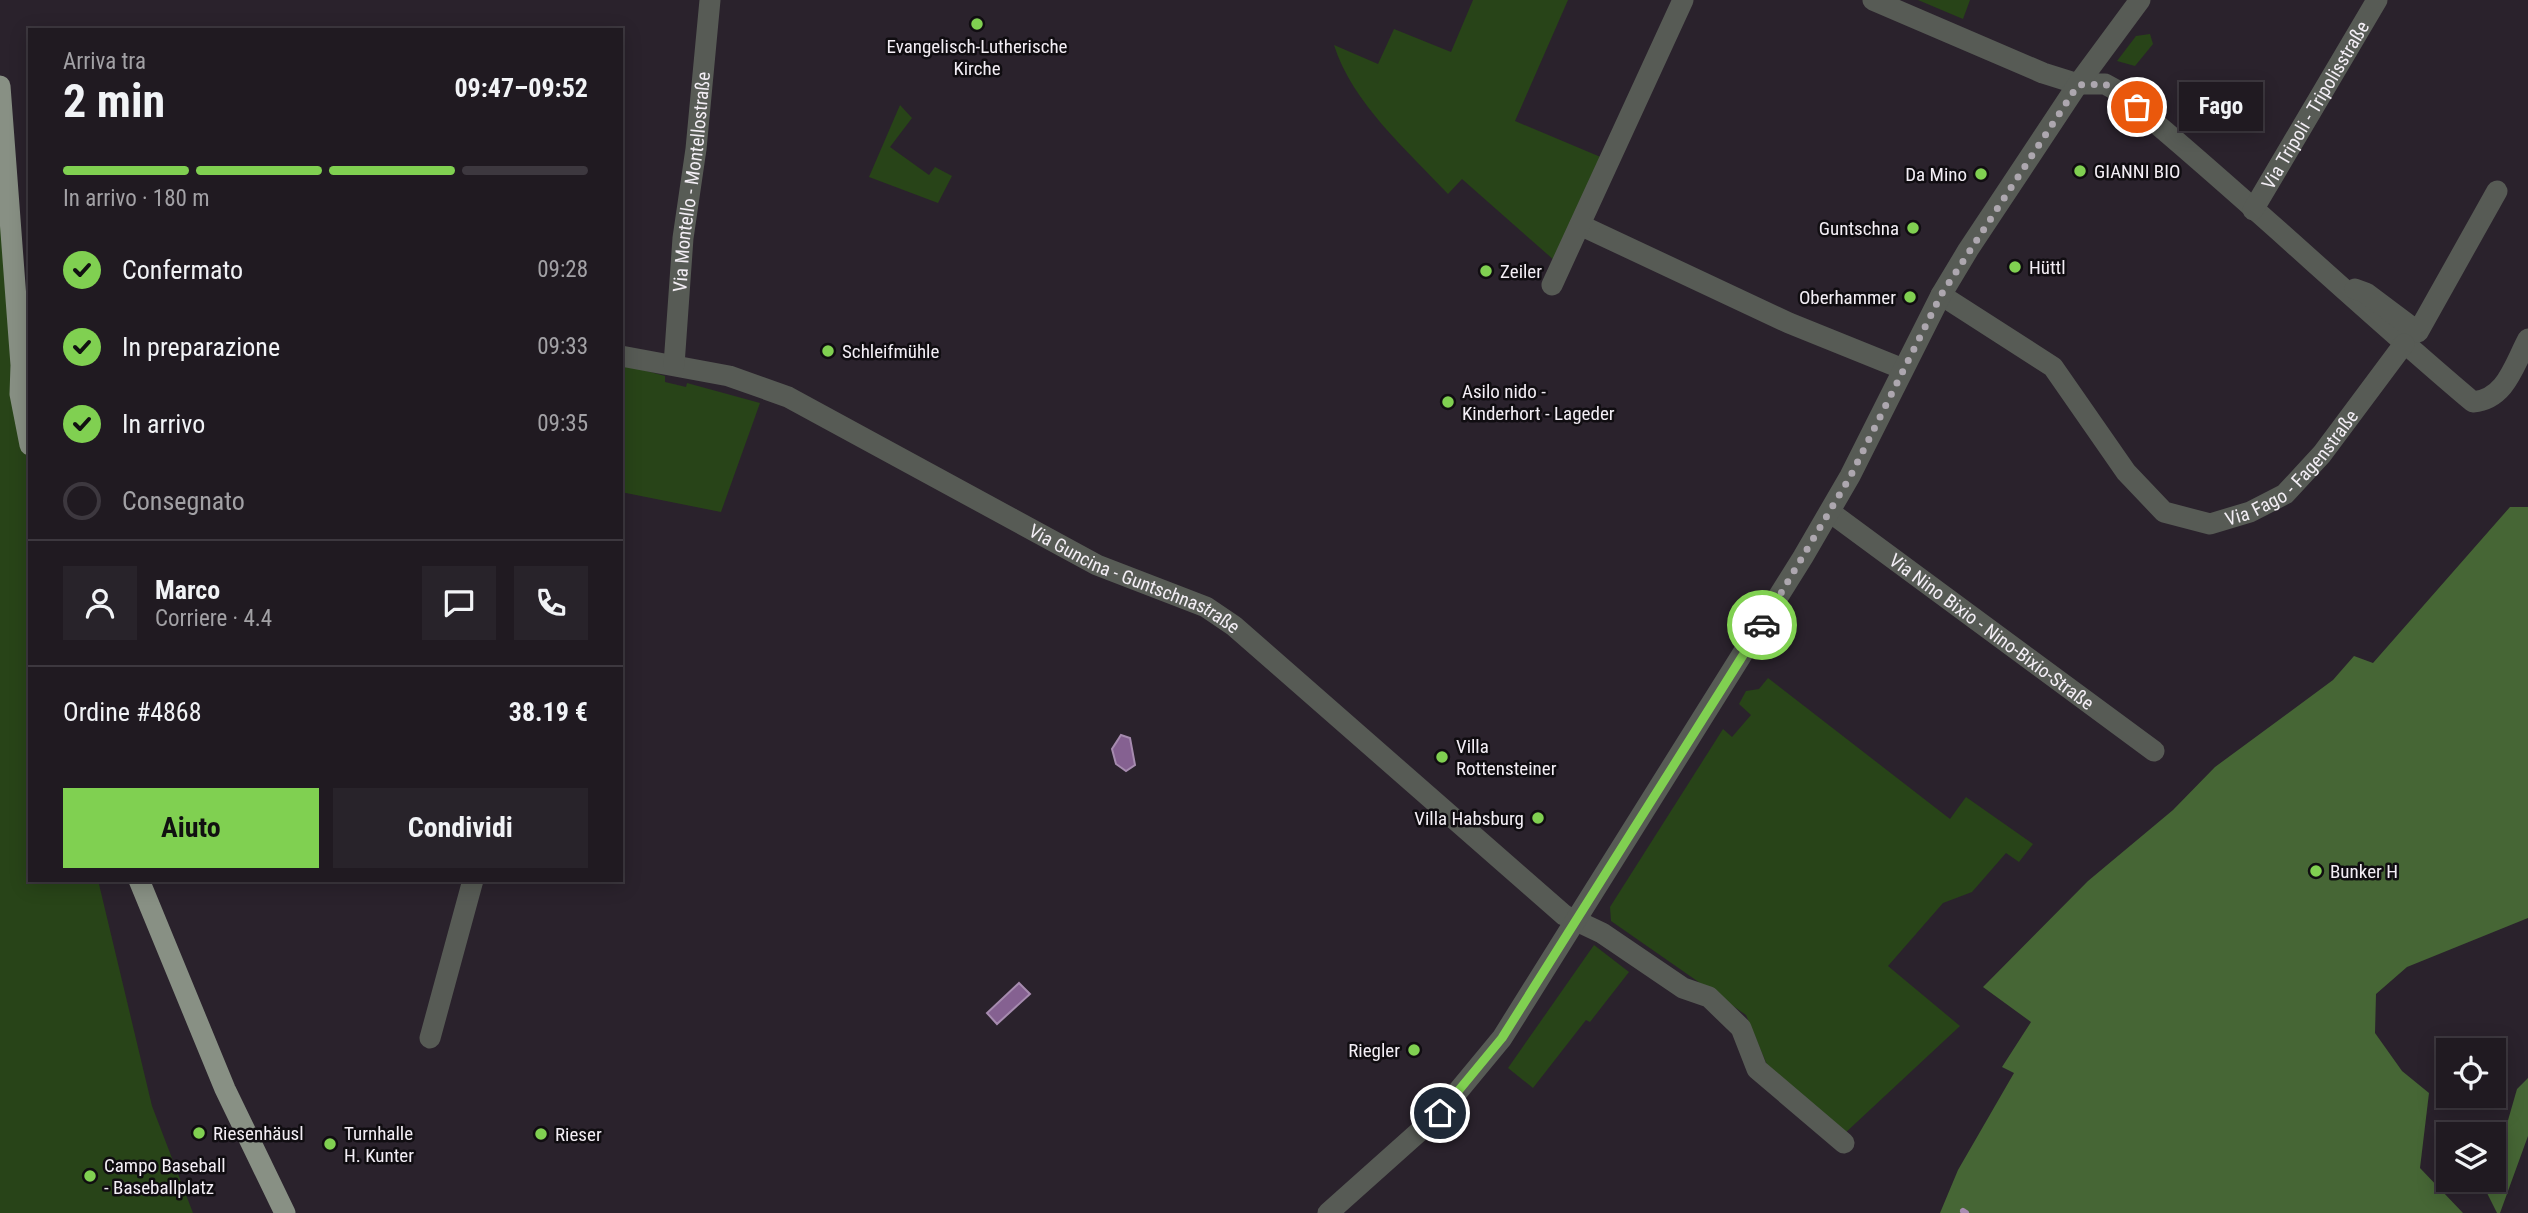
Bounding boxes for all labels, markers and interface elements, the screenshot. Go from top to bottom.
marker: Evangelisch-Lutherische Kirche [969,16,985,32]
street label: Via Tripoli - Tripolisstraße [2257,17,2374,194]
place label: Evangelisch-Lutherische Kirche [886,35,1068,80]
text: Arriva tra [63,48,146,75]
street label: Via Montello - Montellostraße [668,71,715,293]
text: 09:47–09:52 [454,73,588,103]
text: 2 min [63,74,165,128]
pin [2107,77,2167,137]
callout: Fago [2179,82,2263,132]
icon: bag [2118,88,2156,126]
text: Fago [2199,93,2243,120]
place label: GIANNI BIO [2094,160,2180,183]
place label: Da Mino [1905,163,1967,186]
marker: GIANNI BIO [2072,163,2088,179]
marker: Da Mino [1973,166,1989,182]
text: In arrivo · 180 m [63,185,210,212]
place label: Guntschna [1819,217,1899,240]
marker: Guntschna [1905,220,1921,236]
icon: check [63,251,101,289]
text: Confermato [122,255,243,285]
text: 09:28 [537,256,588,283]
place label: Hüttl [2029,256,2066,279]
marker: Hüttl [2007,259,2023,275]
place label: Zeiler [1500,260,1542,283]
marker: Zeiler [1478,263,1494,279]
place label: Oberhammer [1799,286,1896,309]
marker: Oberhammer [1902,289,1918,305]
icon: check [63,328,101,366]
text: In preparazione [122,332,280,362]
text: 09:33 [537,333,588,360]
place label: Schleifmühle [842,340,939,363]
marker: Schleifmühle [820,343,836,359]
place label: Asilo nido - Kinderhort - Lageder [1462,380,1615,425]
marker: Asilo nido - Kinderhort - Lageder [1440,394,1456,410]
icon: check [63,405,101,443]
street label: Via Fago - Fagenstraße [2222,405,2363,531]
text: In arrivo [122,409,205,439]
text: 09:35 [537,410,588,437]
text: Consegnato [122,486,245,516]
street label: Via Guncina - Guntschnastraße [1025,519,1245,638]
street label: Via Nino Bixio - Nino-Bixio-Straße [1885,549,2098,715]
button: person [63,566,137,640]
button: chat [422,566,496,640]
button: phone [514,566,588,640]
text: Marco [155,575,220,605]
courier [1727,590,1797,660]
text: Corriere · 4.4 [155,605,272,632]
icon: car [1743,606,1781,644]
text: Ordine #4868 [63,697,202,727]
text: 38.19 € [509,697,588,727]
place label: Villa Rottensteiner [1456,735,1557,780]
marker: Villa Rottensteiner [1434,749,1450,765]
button: Aiuto [63,788,319,868]
button: Condividi [333,788,588,868]
place label: Villa Habsburg [1414,807,1524,830]
marker: Villa Habsburg [1530,810,1546,826]
place label: Bunker H [2330,860,2398,883]
marker: Bunker H [2308,863,2324,879]
map controls [2436,1038,2506,1192]
button: locate [2436,1038,2506,1108]
place label: Riegler [1348,1039,1400,1062]
marker: Riegler [1406,1042,1422,1058]
pin [1410,1083,1470,1143]
icon: home [1421,1094,1459,1132]
place label: Riesenhäusl [213,1122,304,1145]
place label: Turnhalle H. Kunter [344,1122,414,1167]
button: layers [2436,1122,2506,1192]
place label: Rieser [555,1123,602,1146]
marker: Riesenhäusl [191,1125,207,1141]
marker: Rieser [533,1126,549,1142]
marker: Turnhalle H. Kunter [322,1136,338,1152]
place label: Campo Baseball - Baseballplatz [104,1154,226,1199]
marker: Campo Baseball - Baseballplatz [82,1168,98,1184]

